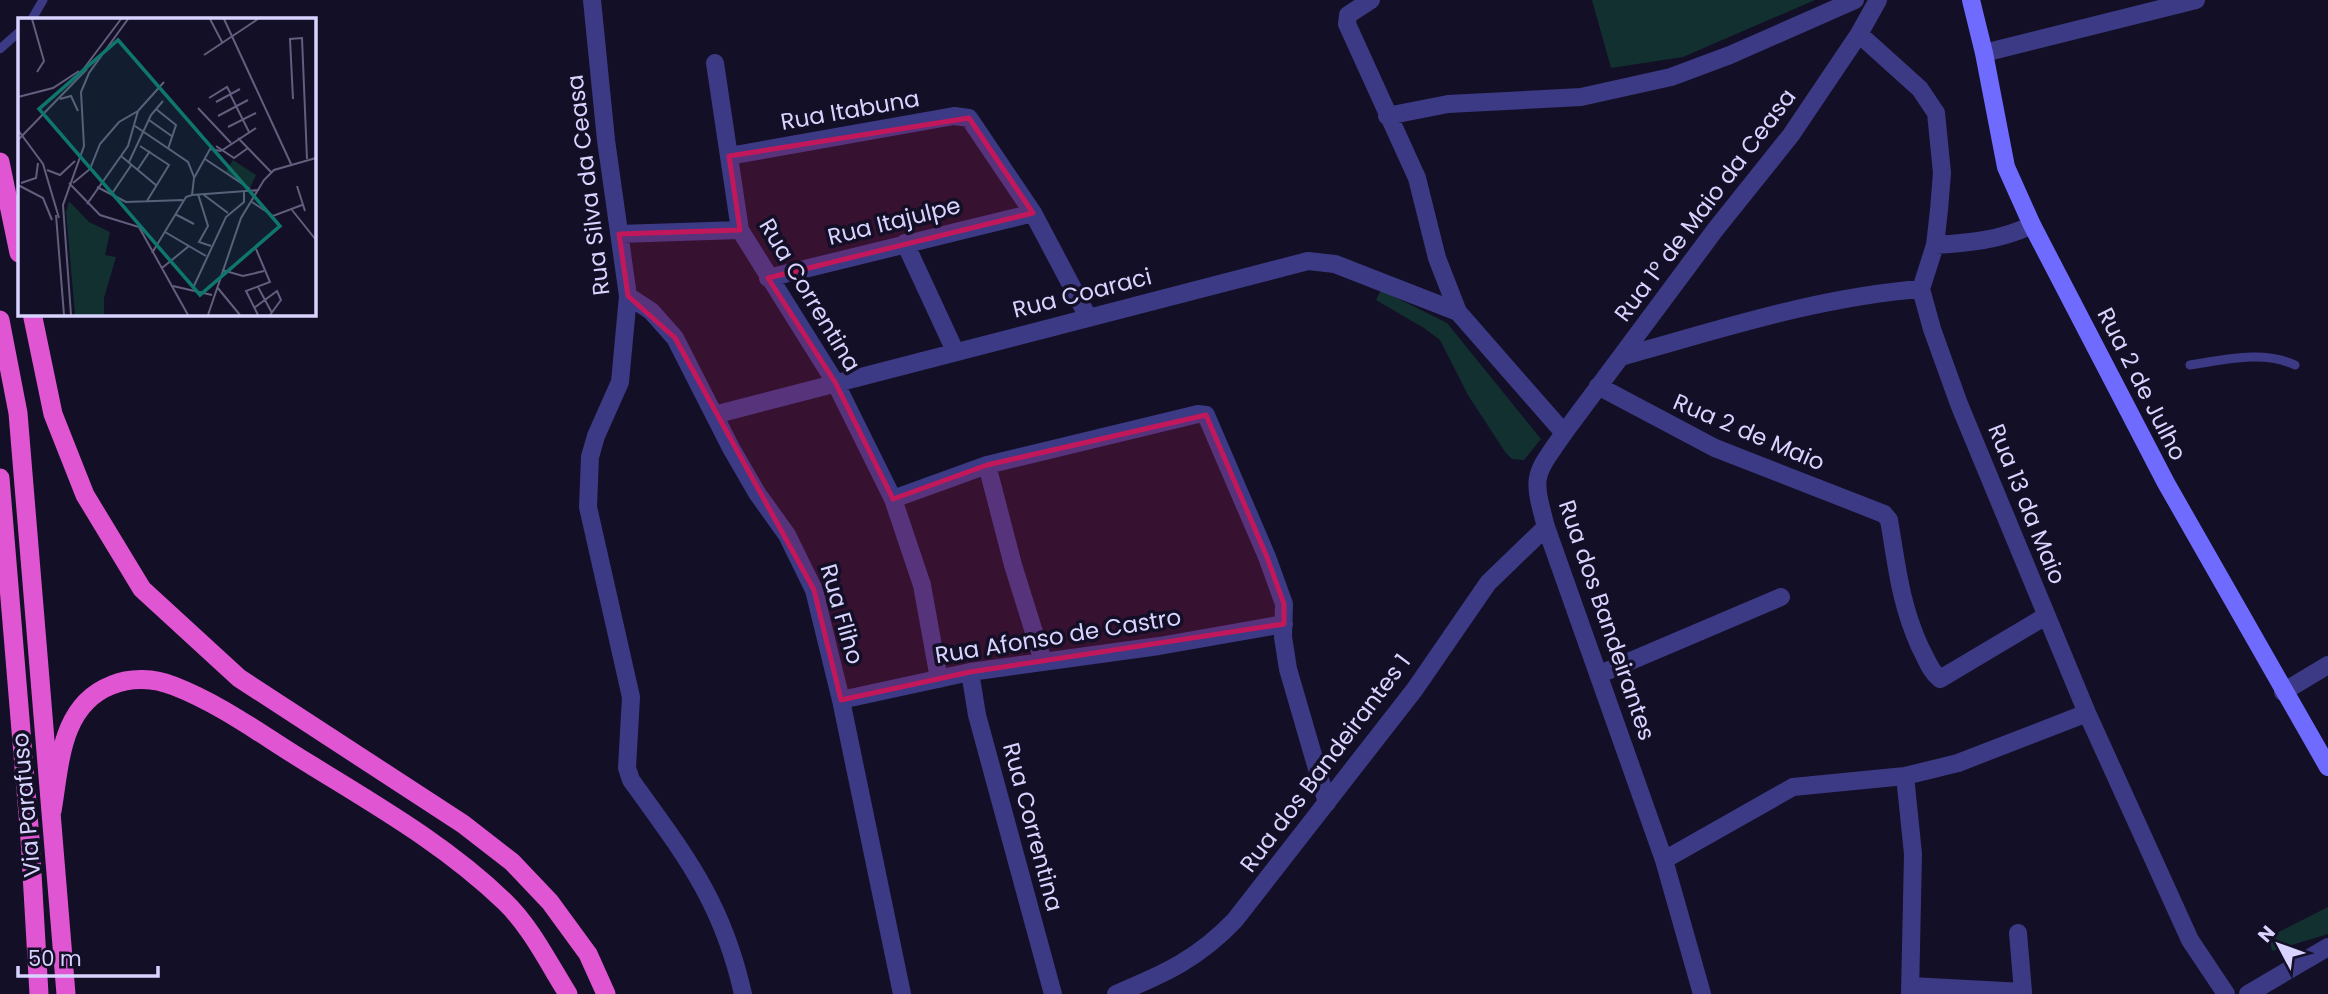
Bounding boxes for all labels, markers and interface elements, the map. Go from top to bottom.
inset map [18,18,315,315]
street label: Rua Silva da Ceasa [559,73,617,297]
street label: Rua Itabuna [778,82,922,138]
street label: Rua 1º de Maio da Ceasa [1607,82,1803,328]
street label: Rua Itajulpe [824,189,964,253]
street label: Rua Correntina [752,212,868,378]
street label: Rua Coaraci [1009,260,1155,326]
street label: Rua 2 de Julho [2090,302,2194,466]
street label: Rua 2 de Maio [1668,386,1830,478]
street label: Rua 13 da Maio [1980,419,2074,589]
street label: Rua dos Bandeirantes [1551,496,1663,744]
street label: Rua Fliho [812,560,872,668]
street label: Rua Afonso de Castro [933,601,1183,671]
street label: Rua dos Bandeirantes 1 [1232,647,1418,879]
street label: Via Parafuso [4,731,48,879]
street label: Rua Correntina [995,739,1071,915]
north arrow [2244,910,2314,980]
text: N [2252,920,2281,948]
scale bar [18,934,158,978]
text: 50 m [28,944,82,973]

